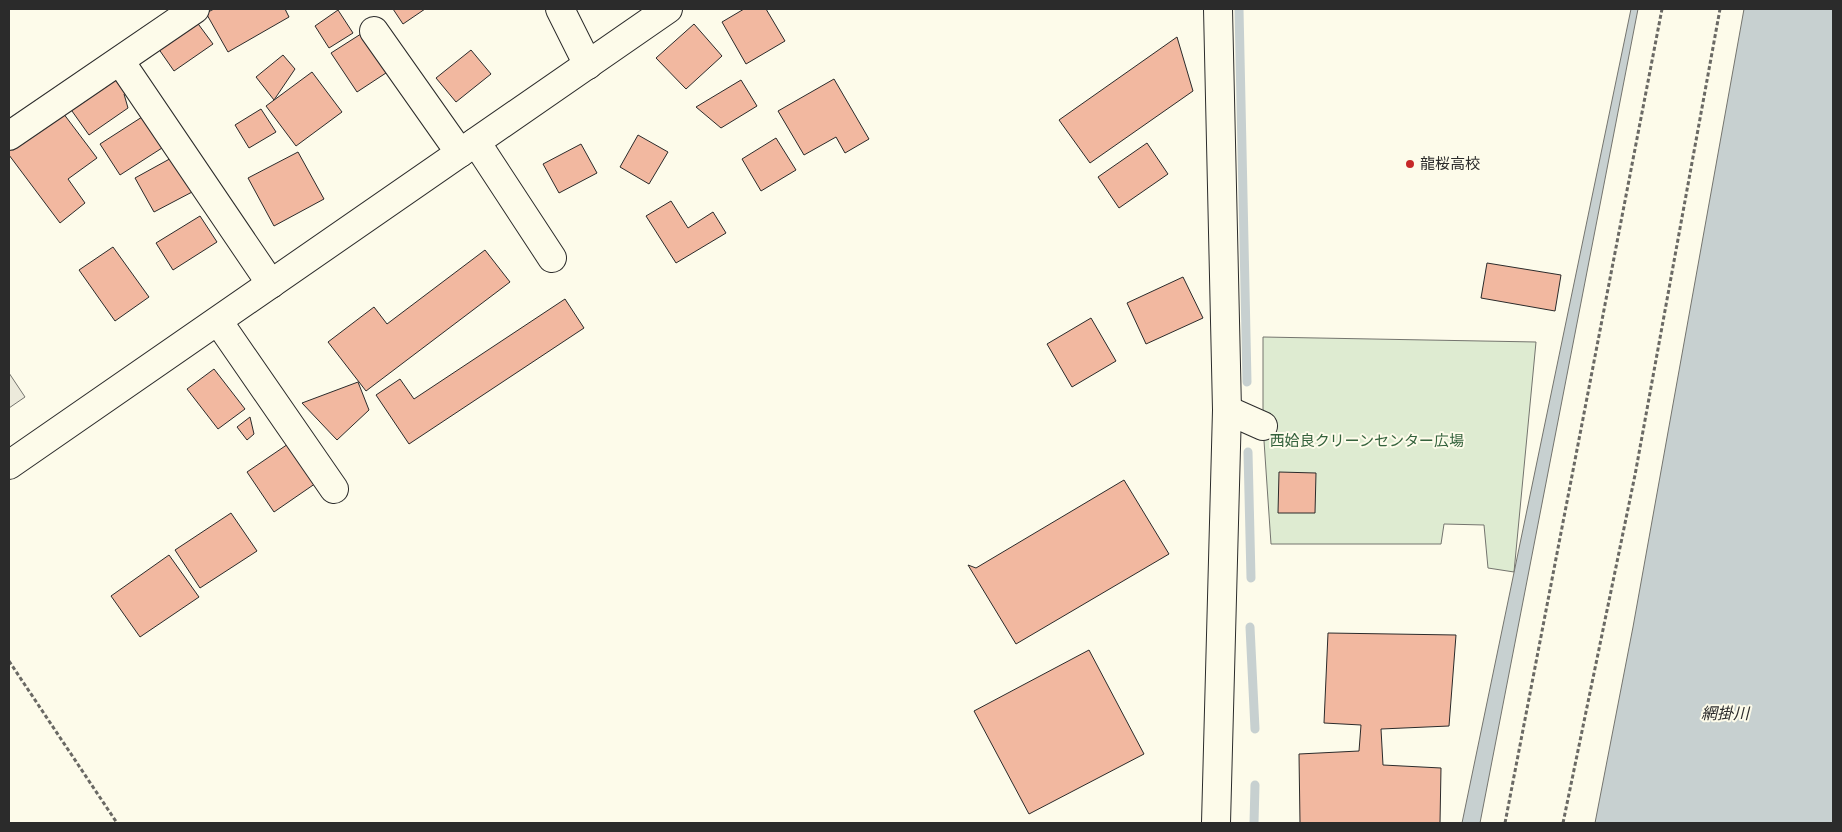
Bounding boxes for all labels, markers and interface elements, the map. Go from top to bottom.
place label: 龍桜高校 [1420,154,1480,174]
marker: 龍桜高校 [1404,158,1416,170]
park label: 西姶良クリーンセンター広場 [1270,431,1464,451]
water label: 網掛川 [1701,703,1751,725]

